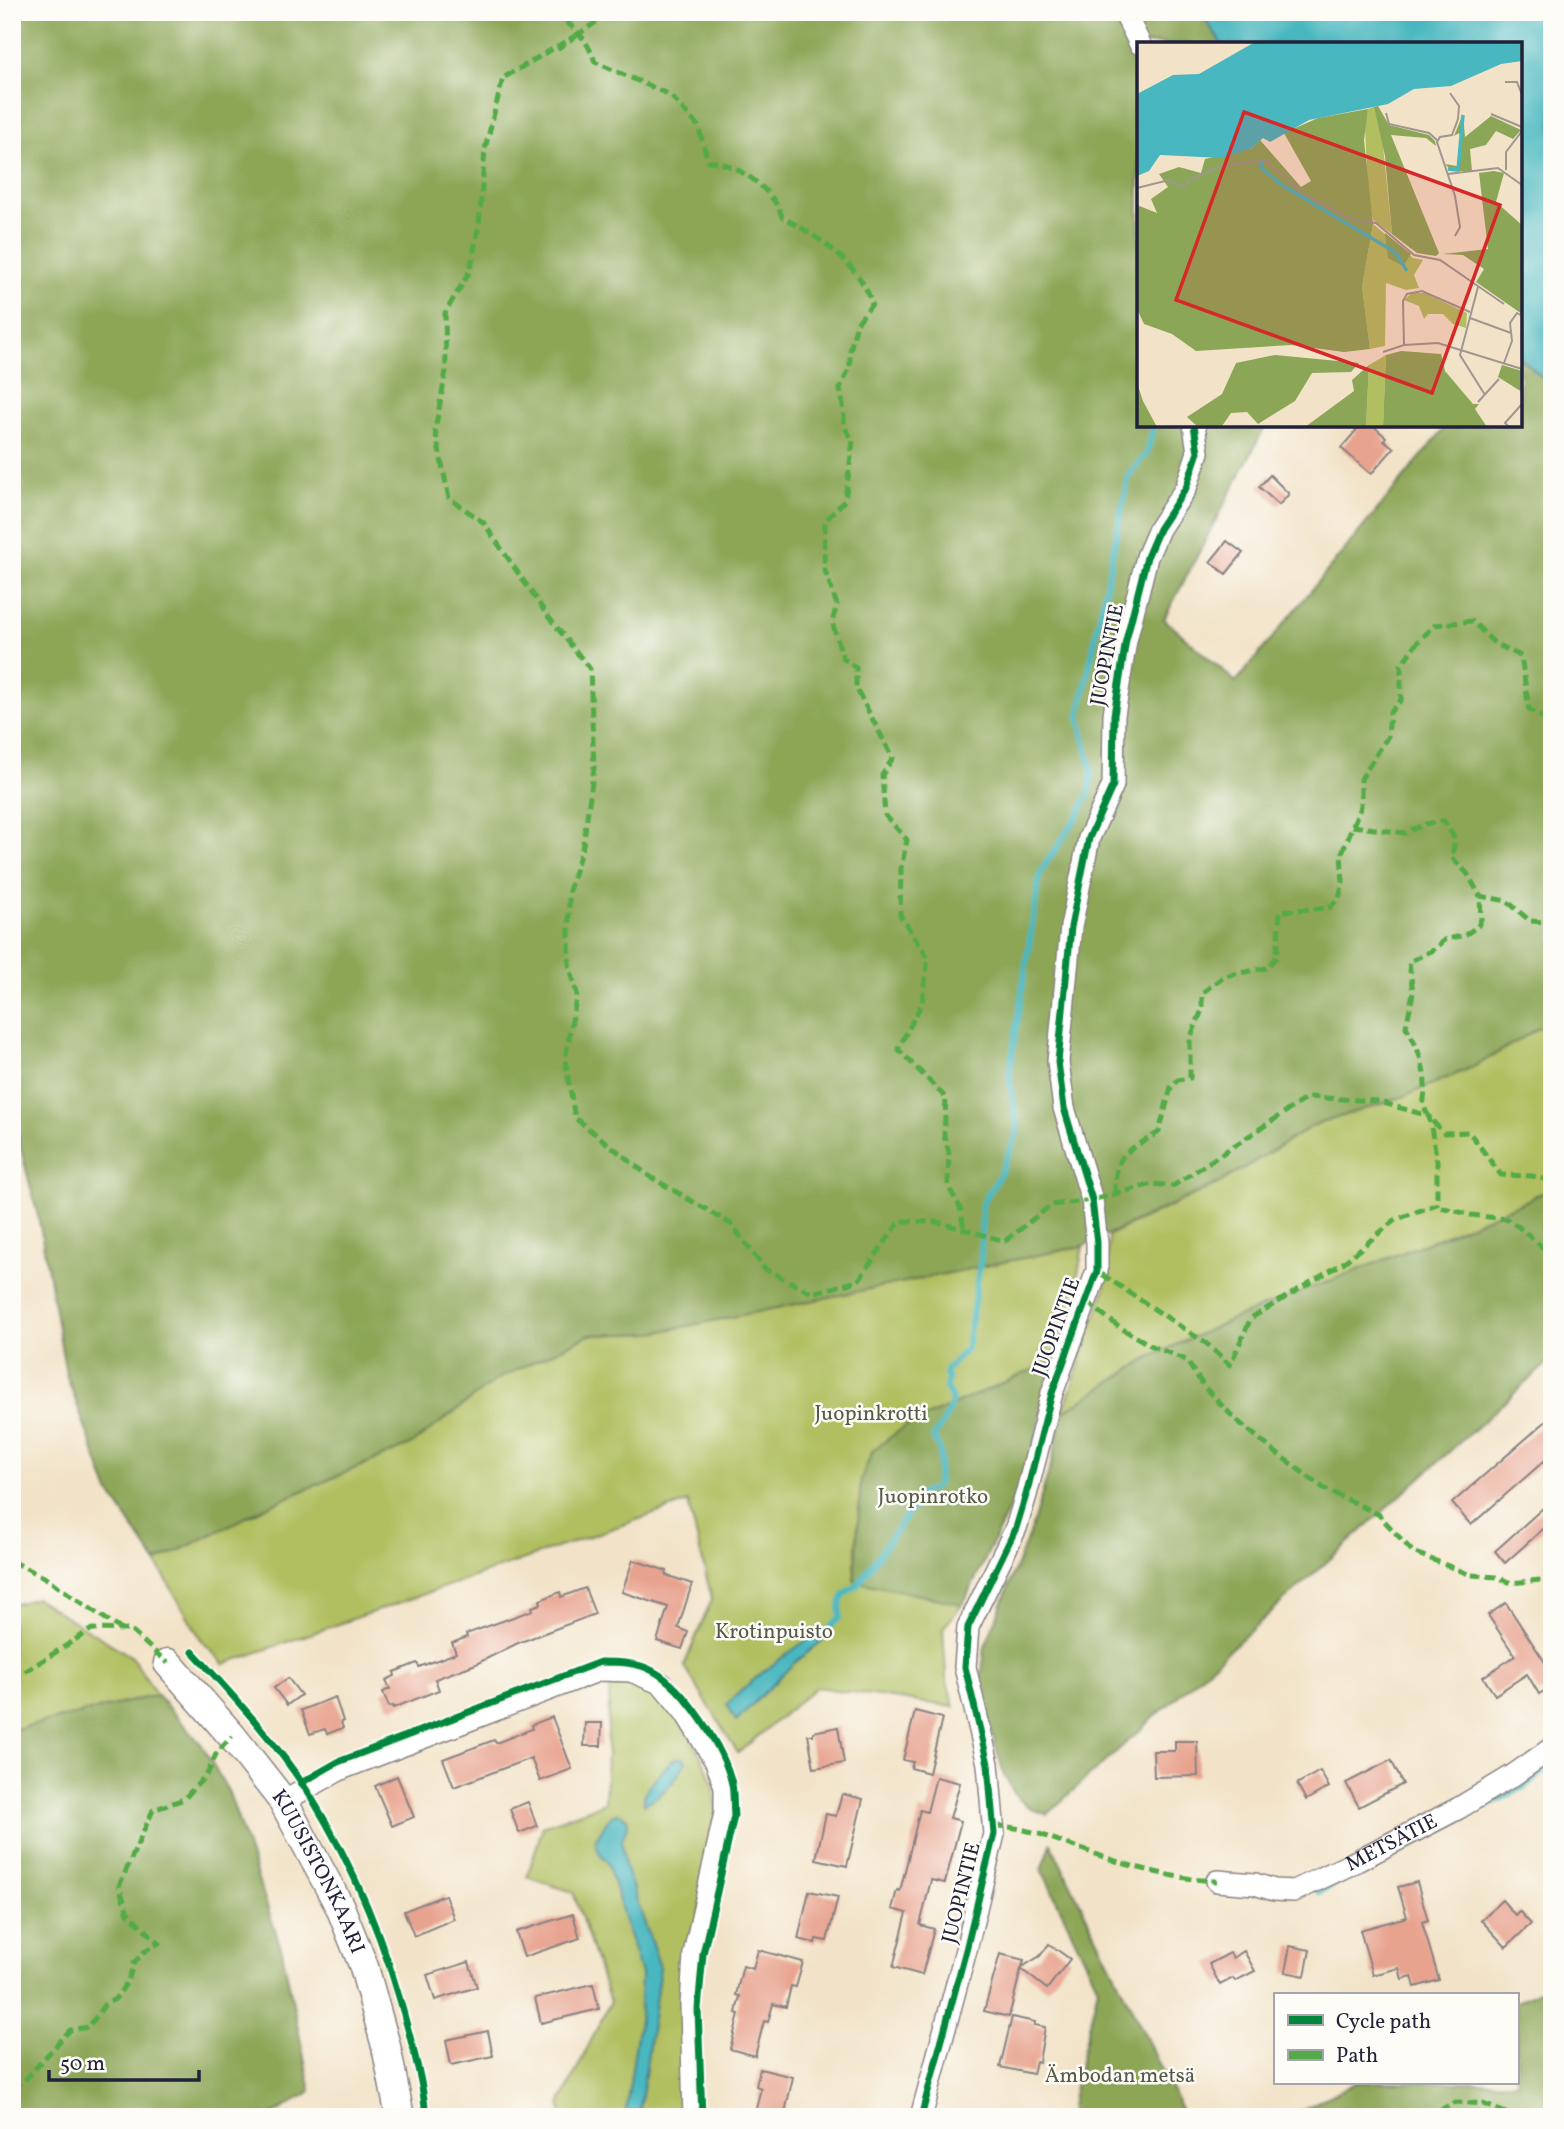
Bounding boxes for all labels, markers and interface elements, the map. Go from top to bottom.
inset map [1137,42,1522,427]
street label: JUOPINTIE [1084,601,1132,709]
street label: JUOPINTIE [1026,1273,1088,1381]
park label: Juopinkrotti [814,1400,928,1429]
park label: Juopinrotko [878,1483,988,1512]
park label: Krotinpuisto [715,1618,833,1647]
street label: KUUSISTONKAARI [265,1783,372,1958]
street label: METSÄTIE [1341,1807,1443,1879]
street label: JUOPINTIE [935,1839,989,1947]
legend [1274,1993,1518,2084]
text: Cycle path [1336,2008,1431,2037]
scale bar [49,2038,200,2082]
text: Path [1336,2042,1378,2071]
text: 50 m [60,2050,105,2079]
park label: Ämbodan metsä [1045,2062,1195,2091]

